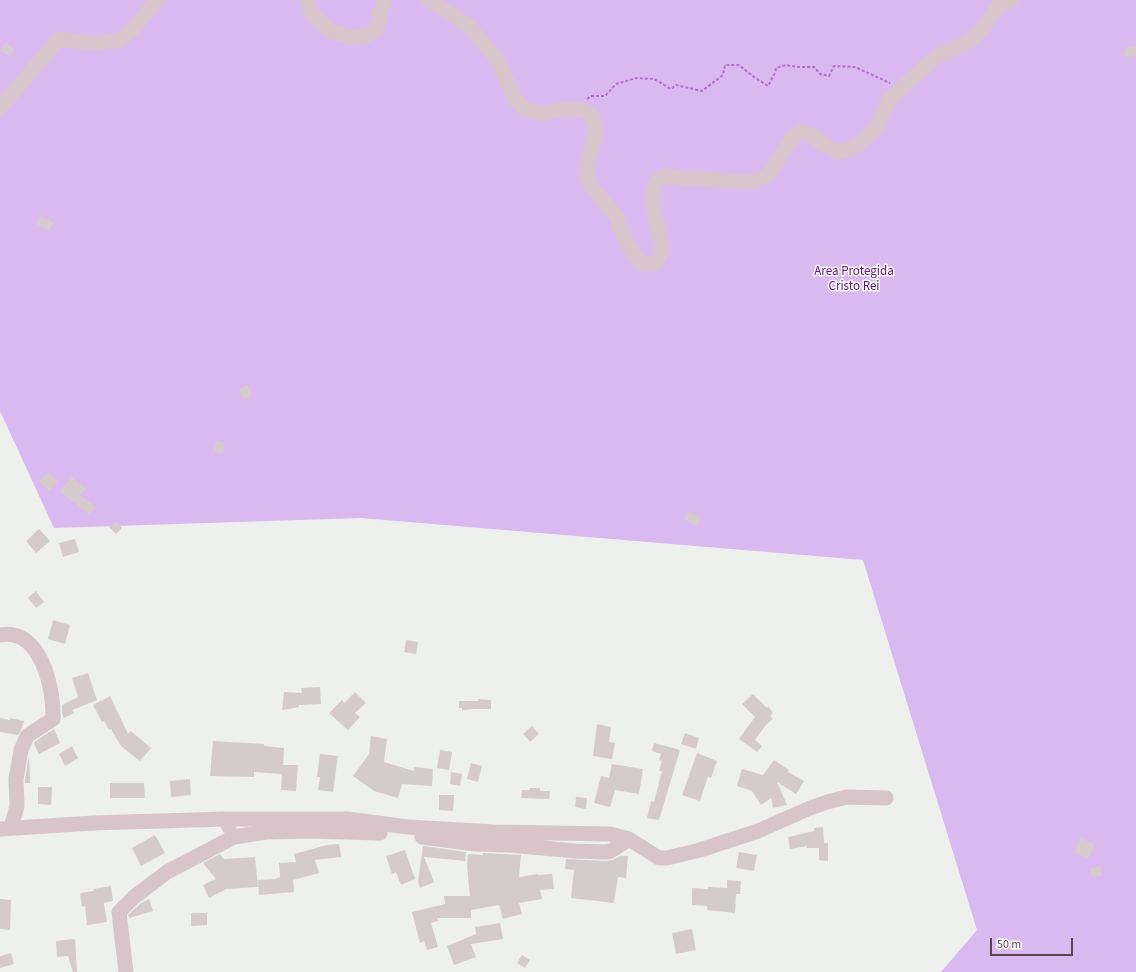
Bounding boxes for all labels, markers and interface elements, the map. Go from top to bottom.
park label: Area Protegida Cristo Rei [814,264,894,295]
scale bar [992,930,1075,956]
text: 50 m [997,936,1021,953]

